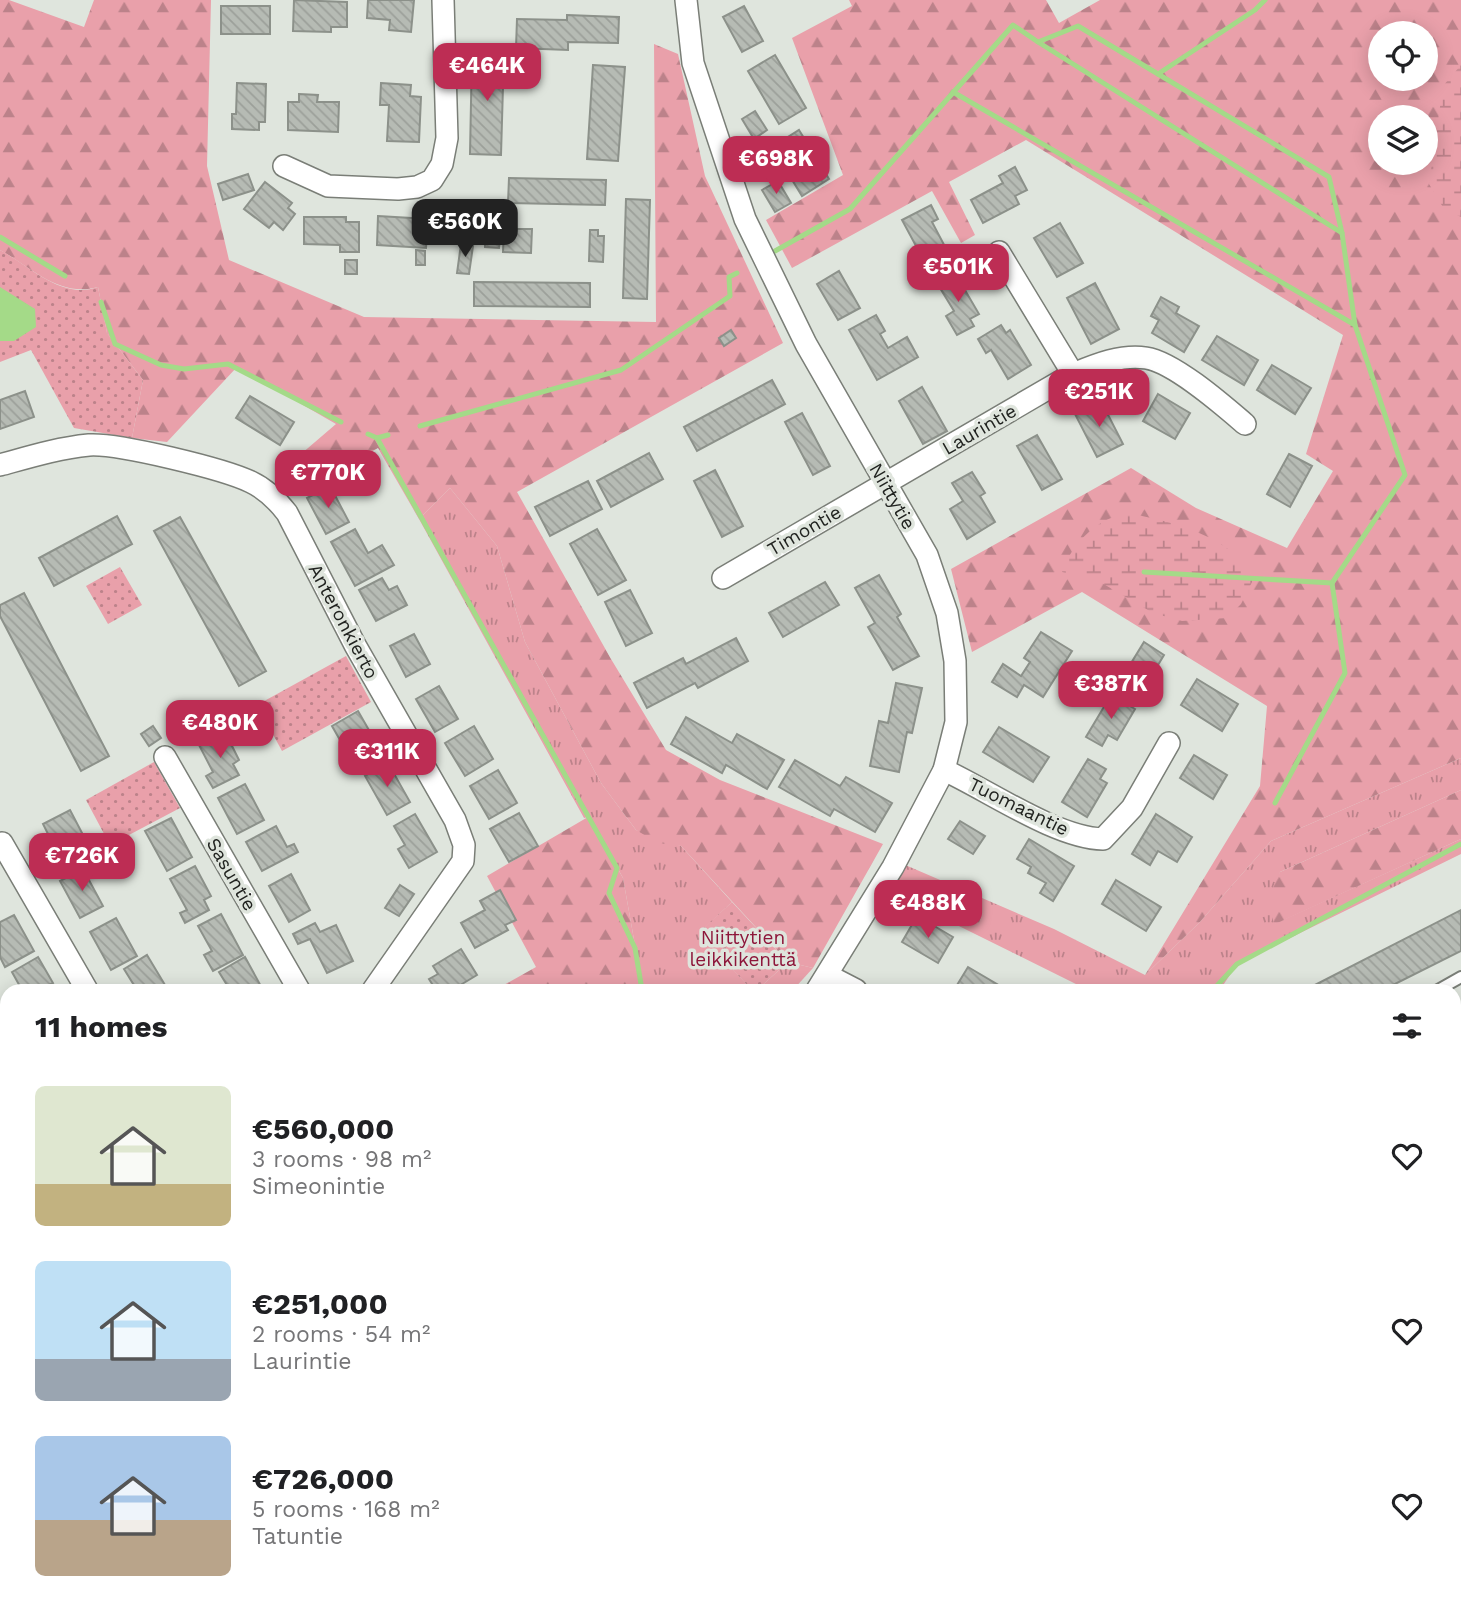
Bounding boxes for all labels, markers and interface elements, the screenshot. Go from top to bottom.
map controls [1368,21,1438,175]
button: locate [1368,21,1438,91]
pin: €464K [438,43,536,103]
text: €464K [449,52,525,79]
button: layers [1368,105,1438,175]
pin: €698K [727,136,825,196]
text: €698K [739,145,813,172]
pin: €560K [416,200,514,259]
text: €560K [428,208,502,235]
pin: €501K [909,244,1007,304]
text: €501K [923,253,993,280]
pin: €251K [1050,370,1148,429]
text: €251K [1064,378,1134,405]
street label: Laurintie [938,399,1021,460]
pin: €770K [279,450,377,510]
text: €770K [291,459,365,486]
street label: Niittytie [864,459,921,533]
street label: Timontie [763,500,845,561]
street label: Anteronkierto [304,560,384,683]
pin: €387K [1062,662,1160,721]
text: €387K [1074,670,1148,697]
pin: €480K [171,700,269,760]
text: €480K [182,709,258,736]
pin: €311K [338,730,436,789]
text: €311K [354,738,420,765]
street label: Tuomaantie [965,772,1073,841]
pin: €726K [33,834,131,893]
street label: Sasuntie [202,834,262,915]
text: €726K [45,842,119,869]
pin: €488K [879,880,977,940]
text: €488K [890,889,966,916]
park label: Niittytien leikkikenttä [690,926,797,971]
icon: filters [1388,1007,1426,1045]
text: 11 homes [35,1009,168,1044]
text: €560,000 [252,1111,394,1146]
icon: home [91,1114,175,1198]
icon: heart [1388,1137,1426,1175]
text: 3 rooms · 98 m² [252,1146,431,1173]
text: Simeonintie [252,1173,385,1200]
text: €251,000 [252,1286,388,1321]
icon: home [91,1289,175,1373]
icon: heart [1388,1312,1426,1350]
text: 2 rooms · 54 m² [252,1321,430,1348]
text: Laurintie [252,1348,352,1375]
text: €726,000 [252,1461,394,1496]
icon: home [91,1464,175,1548]
icon: heart [1388,1487,1426,1525]
text: 5 rooms · 168 m² [252,1496,440,1523]
text: Tatuntie [252,1523,343,1550]

